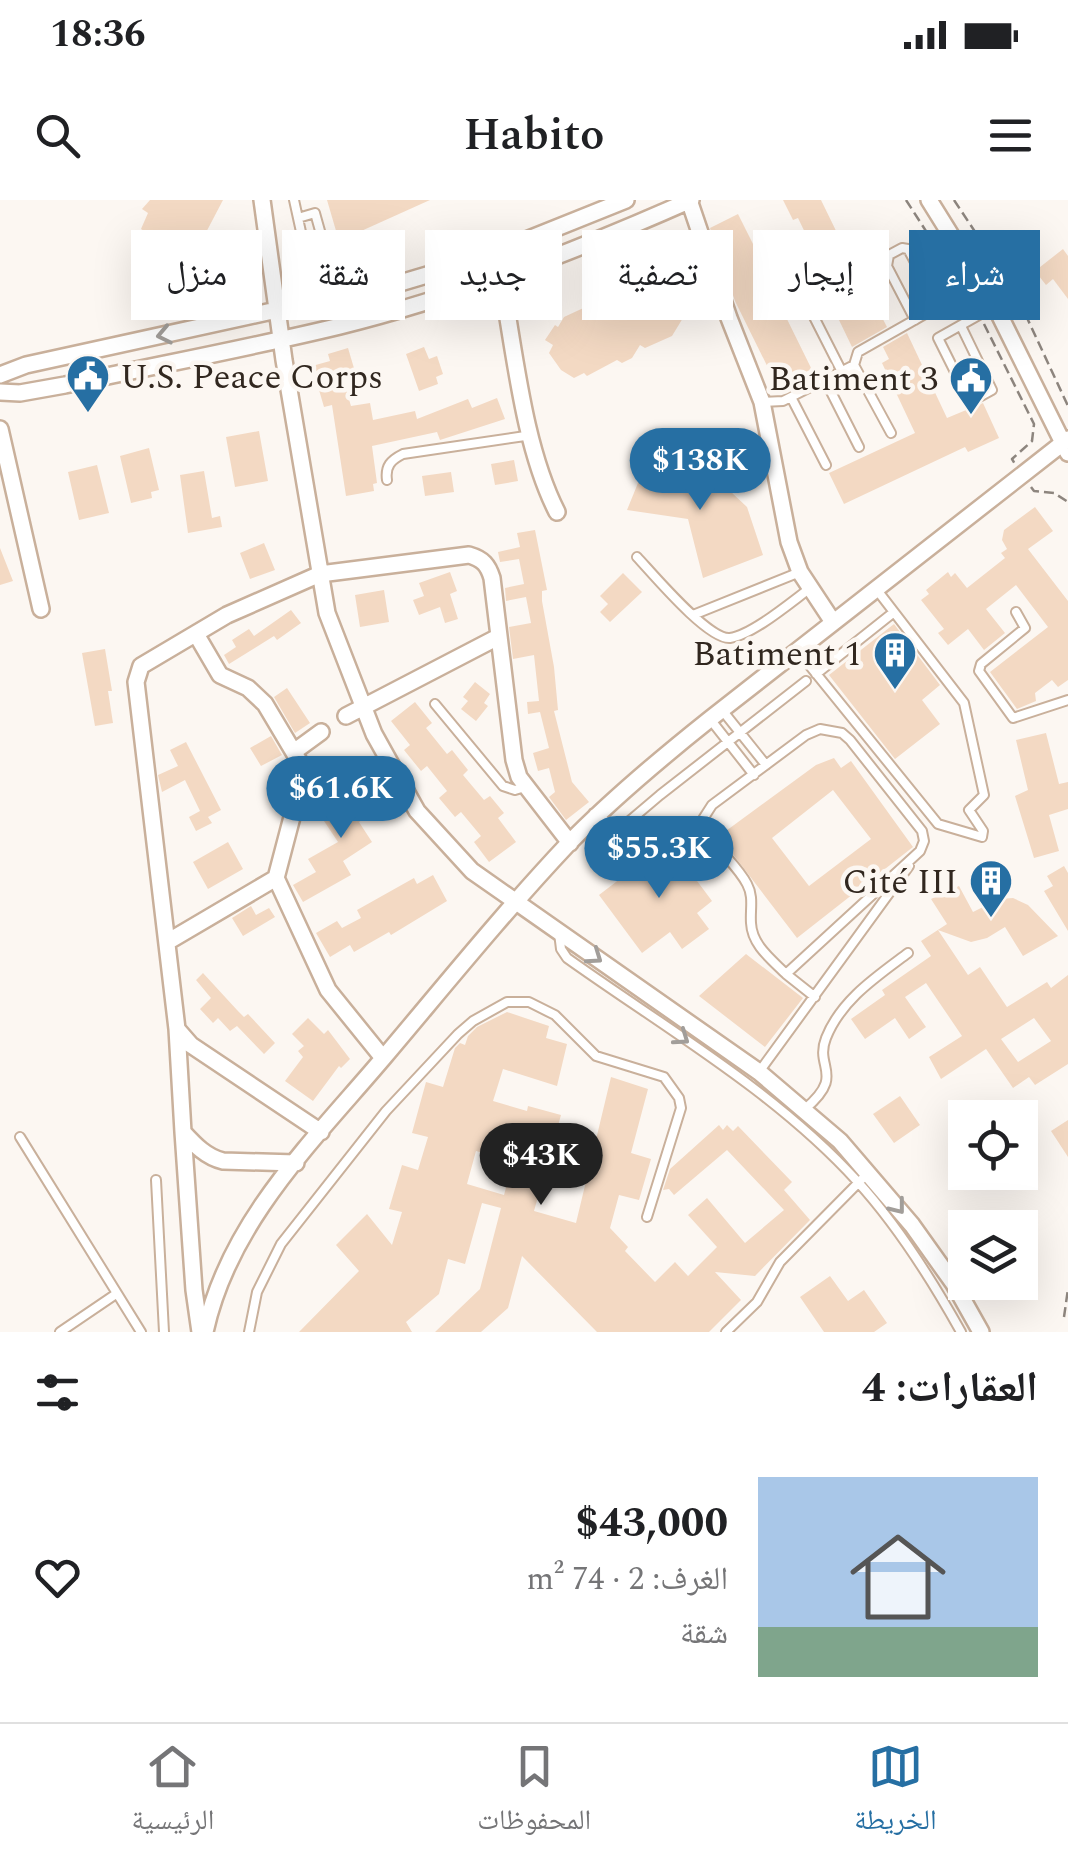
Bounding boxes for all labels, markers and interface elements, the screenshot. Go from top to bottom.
text: 18:36 [50,6,145,64]
text: Habito [463,101,605,170]
icon: search [30,108,85,163]
icon: menu [983,108,1038,163]
chip: منزل [131,230,262,320]
chip: شقة [282,230,405,320]
chip: جديد [425,230,562,320]
chip: تصفية [582,230,733,320]
chip: إيجار [753,230,889,320]
chip: شراء [909,230,1040,320]
one-way arrow [156,323,173,344]
place label: U.S. Peace Corps [120,351,383,404]
public building icon: U.S. Peace Corps [65,353,111,414]
place label: Batiment 3 [768,353,938,406]
public building icon: Batiment 3 [948,355,994,416]
pin: $138K [630,428,770,513]
text: $138K [652,436,748,485]
place label: Batiment 1 [692,628,862,681]
building icon: Batiment 1 [872,630,918,691]
pin: $61.6K [260,756,422,841]
text: $61.6K [288,764,394,813]
pin: $55.3K [578,816,740,901]
text: $55.3K [606,824,712,873]
place label: Cité III [843,856,958,909]
building icon: Cité III [968,858,1014,919]
one-way arrow [584,945,602,963]
one-way arrow [670,1026,689,1044]
map controls [948,1100,1038,1300]
button: locate [948,1100,1038,1190]
pin: $43K [482,1123,600,1208]
text: $43K [502,1131,580,1180]
one-way arrow [887,1196,904,1214]
button: layers [948,1210,1038,1300]
text: العقارات: 4 [862,1357,1038,1420]
icon: filters [30,1365,85,1420]
text: $43,000 [575,1492,728,1555]
icon: home [838,1517,958,1637]
icon: heart [30,1550,85,1605]
text: الغرف: 2 · 74 m² [527,1555,728,1604]
text: شقة [680,1609,728,1658]
tab: الرئيسية [131,1739,214,1847]
tab: المحفوظات [477,1739,591,1847]
tab: الخريطة [854,1739,937,1847]

